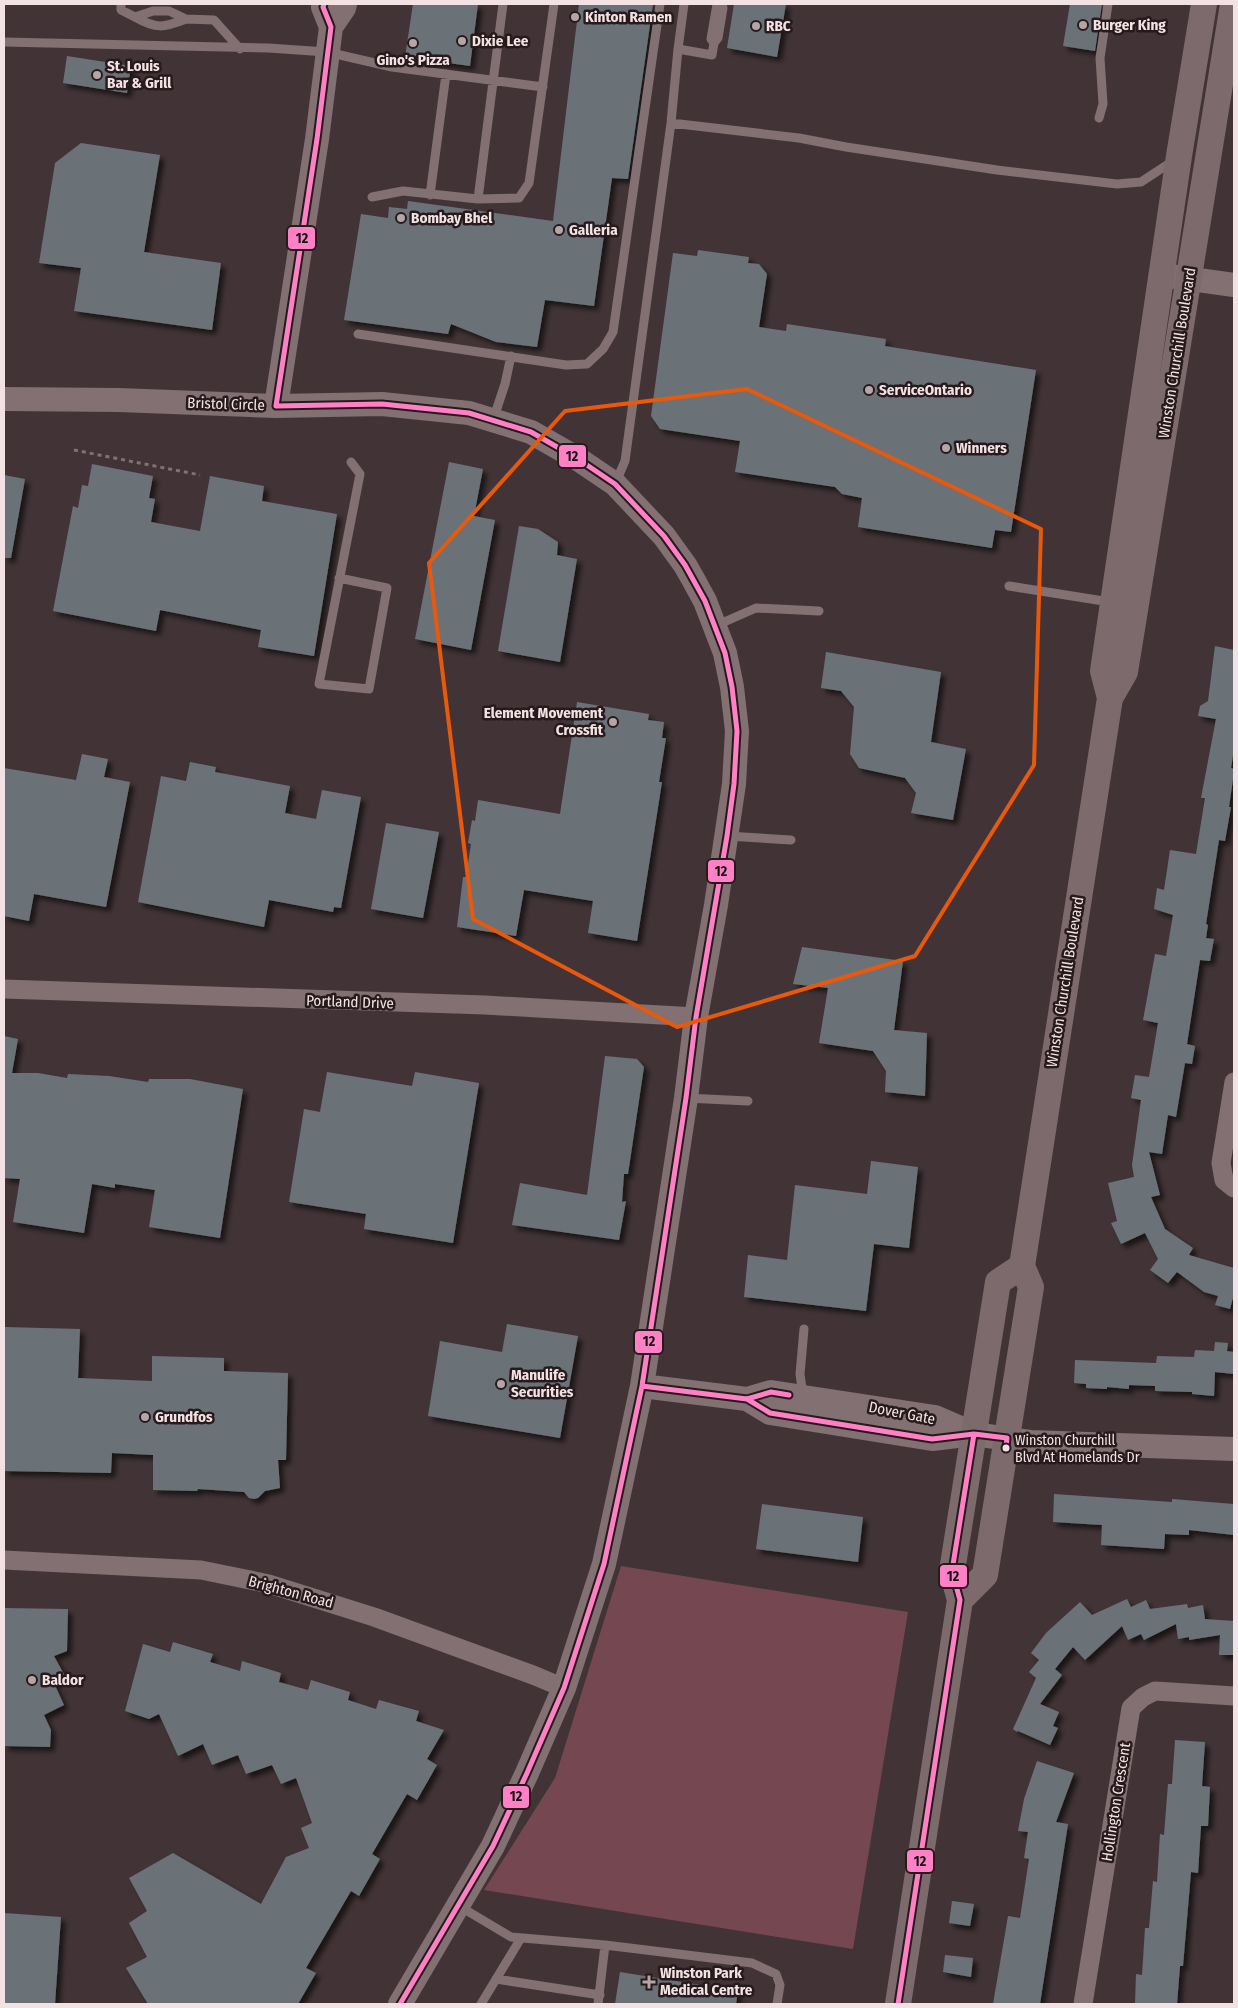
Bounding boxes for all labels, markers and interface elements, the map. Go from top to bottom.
place label: Kinton Ramen [585,8,672,26]
marker: Kinton Ramen [569,11,581,23]
place label: Burger King [1093,16,1166,34]
place label: RBC [766,17,791,35]
marker: Burger King [1077,19,1089,31]
marker: RBC [750,20,762,32]
place label: Dixie Lee [472,32,529,50]
marker: Dixie Lee [456,35,468,47]
marker: Gino's Pizza [407,37,419,49]
place label: Gino's Pizza [376,51,450,69]
place label: St. Louis Bar & Grill [107,57,172,92]
marker: St. Louis Bar & Grill [91,69,103,81]
place label: Bombay Bhel [411,209,493,227]
marker: Bombay Bhel [395,212,407,224]
place label: Galleria [569,221,618,239]
marker: Galleria [553,224,565,236]
line badge: 12 [287,226,316,250]
text: 12 [296,230,309,247]
street label: Winston Churchill Boulevard [1155,266,1199,440]
place label: ServiceOntario [879,381,972,399]
marker: ServiceOntario [863,384,875,396]
street label: Bristol Circle [187,394,265,414]
place label: Winners [956,439,1007,457]
marker: Winners [940,442,952,454]
line badge: 12 [558,444,587,468]
text: 12 [566,448,579,465]
place label: Element Movement Crossfit [484,704,604,739]
marker: Element Movement Crossfit [607,716,619,728]
line badge: 12 [707,859,735,883]
text: 12 [715,863,728,880]
street label: Winston Churchill Boulevard [1043,895,1087,1069]
street label: Portland Drive [306,991,394,1013]
line badge: 12 [634,1330,663,1354]
text: 12 [643,1333,656,1350]
place label: Manulife Securities [511,1366,574,1401]
marker: Manulife Securities [495,1378,507,1390]
street label: Dover Gate [867,1398,937,1428]
place label: Grundfos [155,1408,213,1426]
marker: Grundfos [139,1411,151,1423]
place label: Winston Churchill Blvd At Homelands Dr [1015,1432,1140,1466]
marker: Winston Churchill Blvd At Homelands Dr [1001,1443,1011,1453]
line badge: 12 [939,1564,968,1588]
text: 12 [947,1568,960,1585]
street label: Brighton Road [247,1572,335,1612]
place label: Baldor [42,1671,84,1689]
marker: Baldor [26,1674,38,1686]
street label: Hollington Crescent [1098,1741,1134,1863]
line badge: 12 [502,1785,530,1809]
text: 12 [510,1788,523,1805]
line badge: 12 [906,1849,934,1873]
text: 12 [914,1853,927,1870]
place label: Winston Park Medical Centre [660,1964,753,1999]
marker: Winston Park Medical Centre [642,1975,656,1989]

